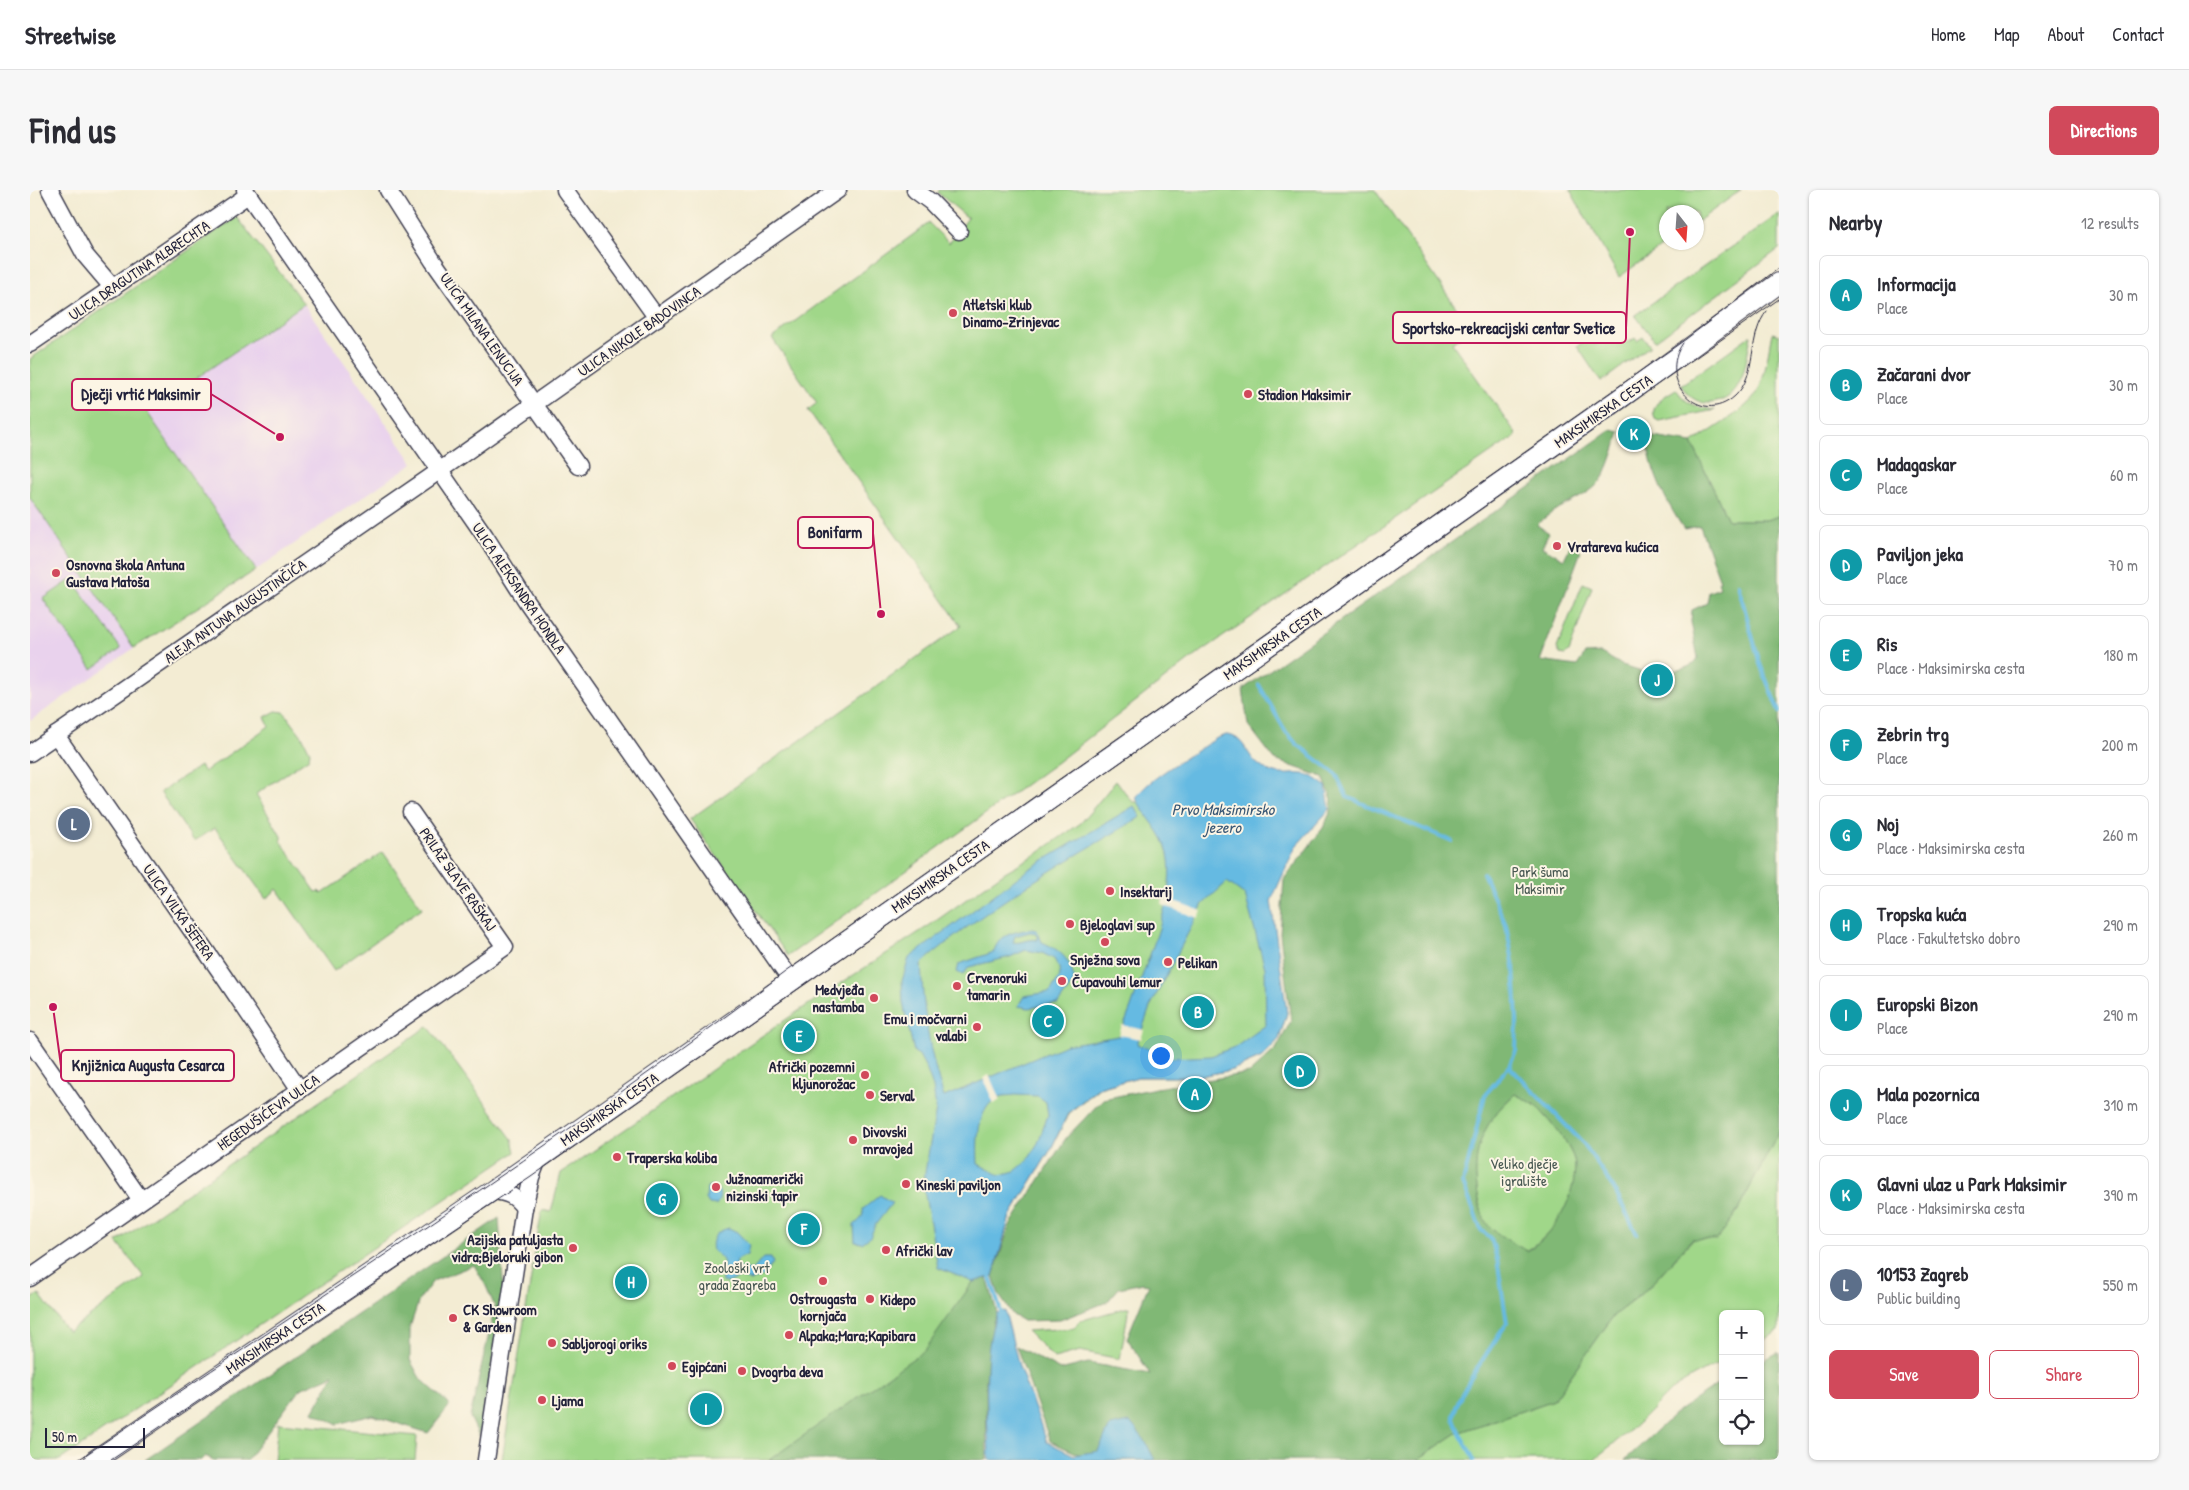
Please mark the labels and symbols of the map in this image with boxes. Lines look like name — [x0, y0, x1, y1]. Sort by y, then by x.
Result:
north arrow — [1659, 205, 1704, 250]
street label: ULICA DRAGUTINA ALBRECHTA — [64, 215, 214, 325]
street label: ULICA MILANA LENUCIJA — [435, 268, 529, 390]
street label: ULICA NIKOLE BADOVINCA — [573, 280, 705, 381]
place label: Atletski klub Dinamo-Zrinjevac — [963, 294, 1060, 332]
marker: Atletski klub Dinamo-Zrinjevac — [947, 307, 959, 319]
callout: Sportsko-rekreacijski centar Svetice — [1393, 312, 1626, 343]
text: Sportsko-rekreacijski centar Svetice — [1403, 317, 1616, 340]
street label: MAKSIMIRSKA CESTA — [1551, 371, 1655, 451]
callout: Dječji vrtić Maksimir — [72, 379, 211, 410]
text: Dječji vrtić Maksimir — [81, 383, 201, 405]
place label: Stadion Maksimir — [1258, 384, 1351, 405]
marker: Stadion Maksimir — [1242, 388, 1254, 400]
pin: K — [1618, 415, 1650, 453]
callout: Bonifarm — [798, 517, 873, 548]
street label: ULICA ALEKSANDRA HONDLA — [467, 518, 571, 658]
text: Bonifarm — [808, 521, 862, 543]
place label: Vratareva kućica — [1567, 536, 1658, 557]
marker: Vratareva kućica — [1551, 540, 1563, 552]
place label: Osnovna škola Antuna Gustava Matoša — [66, 554, 184, 592]
street label: ALEJA ANTUNA AUGUSTINČIĆA — [160, 554, 311, 668]
marker: Osnovna škola Antuna Gustava Matoša — [50, 567, 62, 579]
street label: MAKSIMIRSKA CESTA — [1219, 601, 1326, 685]
pin: J — [1641, 661, 1673, 699]
water label: Prvo Maksimirsko jezero — [1172, 798, 1276, 838]
pin: L — [58, 805, 90, 843]
street label: PRILAZ SLAVE RAŠKAJ — [415, 823, 502, 935]
street label: MAKSIMIRSKA CESTA — [887, 834, 994, 918]
street label: ULICA VILKA ŠEFERA — [138, 860, 220, 965]
park label: Park šuma Maksimir — [1512, 861, 1568, 899]
place label: Insektarij — [1120, 881, 1172, 902]
marker: Insektarij — [1104, 885, 1116, 897]
place label: Bjeloglavi sup — [1080, 914, 1155, 936]
marker: Bjeloglavi sup — [1064, 918, 1076, 930]
marker: Snježna sova — [1099, 936, 1111, 948]
place label: Snježna sova — [1070, 949, 1140, 970]
place label: Pelikan — [1178, 952, 1218, 973]
marker: Pelikan — [1162, 956, 1174, 968]
place label: Crvenoruki tamarin — [966, 967, 1027, 1005]
place label: Čupavouhi lemur — [1072, 971, 1162, 993]
marker: Čupavouhi lemur — [1056, 975, 1068, 987]
place label: Medvjeđa nastamba — [812, 979, 864, 1017]
marker: Crvenoruki tamarin — [951, 980, 963, 992]
marker: Medvjeđa nastamba — [868, 992, 880, 1004]
pin: B — [1182, 993, 1214, 1031]
pin: C — [1032, 1002, 1064, 1040]
place label: Emu i močvarni valabi — [884, 1008, 967, 1046]
pin: E — [783, 1017, 815, 1055]
marker: Emu i močvarni valabi — [971, 1021, 983, 1033]
your location — [1148, 1043, 1174, 1069]
callout: Knjižnica Augusta Cesarca — [61, 1050, 234, 1081]
pin: D — [1284, 1052, 1316, 1090]
text: Knjižnica Augusta Cesarca — [72, 1054, 225, 1077]
place label: Afrički pozemni kljunorožac — [769, 1056, 856, 1094]
street label: MAKSIMIRSKA CESTA — [556, 1067, 663, 1151]
street label: HEGEDUŠIĆEVA ULICA — [213, 1069, 324, 1155]
marker: Afrički pozemni kljunorožac — [859, 1069, 871, 1081]
pin: A — [1179, 1075, 1211, 1113]
place label: Serval — [880, 1085, 916, 1106]
marker: Serval — [864, 1089, 876, 1101]
place label: Divovski mravojed — [863, 1121, 912, 1159]
marker: Divovski mravojed — [847, 1134, 859, 1146]
place label: Traperska koliba — [626, 1147, 717, 1169]
marker: Traperska koliba — [611, 1151, 623, 1163]
park label: Veliko dječje igralište — [1490, 1153, 1558, 1191]
place label: Južnoamerički nizinski tapir — [726, 1168, 803, 1207]
place label: Kineski paviljon — [916, 1174, 1001, 1196]
marker: Kineski paviljon — [900, 1178, 912, 1190]
pin: G — [646, 1180, 678, 1218]
marker: Južnoamerički nizinski tapir — [710, 1181, 722, 1193]
pin: F — [788, 1210, 820, 1248]
place label: Azijska patuljasta vidra;Bjeloruki gibon — [451, 1229, 563, 1268]
place label: Afrički lav — [896, 1240, 954, 1261]
marker: Azijska patuljasta vidra;Bjeloruki gibon — [567, 1242, 579, 1254]
marker: Afrički lav — [880, 1244, 892, 1256]
park label: Zoološki vrt grada Zagreba — [698, 1257, 776, 1295]
pin: H — [615, 1263, 647, 1301]
marker: Ostrougasta kornjača — [817, 1275, 829, 1287]
place label: Ostrougasta kornjača — [790, 1288, 856, 1326]
place label: Kidepo — [880, 1289, 916, 1311]
marker: Kidepo — [864, 1293, 876, 1305]
street label: MAKSIMIRSKA CESTA — [221, 1297, 329, 1379]
place label: CK Showroom & Garden — [463, 1299, 537, 1337]
marker: CK Showroom & Garden — [447, 1312, 459, 1324]
place label: Alpaka;Mara;Kapibara — [799, 1325, 915, 1347]
marker: Alpaka;Mara;Kapibara — [783, 1329, 795, 1341]
place label: Sabljorogi oriks — [562, 1333, 647, 1355]
marker: Sabljorogi oriks — [546, 1337, 558, 1349]
place label: Egipćani — [682, 1356, 727, 1378]
marker: Egipćani — [666, 1360, 678, 1372]
place label: Dvogrba deva — [752, 1361, 823, 1383]
marker: Dvogrba deva — [736, 1365, 748, 1377]
place label: Ljama — [552, 1390, 583, 1411]
pin: I — [690, 1390, 722, 1428]
marker: Ljama — [536, 1394, 548, 1406]
scale bar — [45, 1425, 145, 1448]

